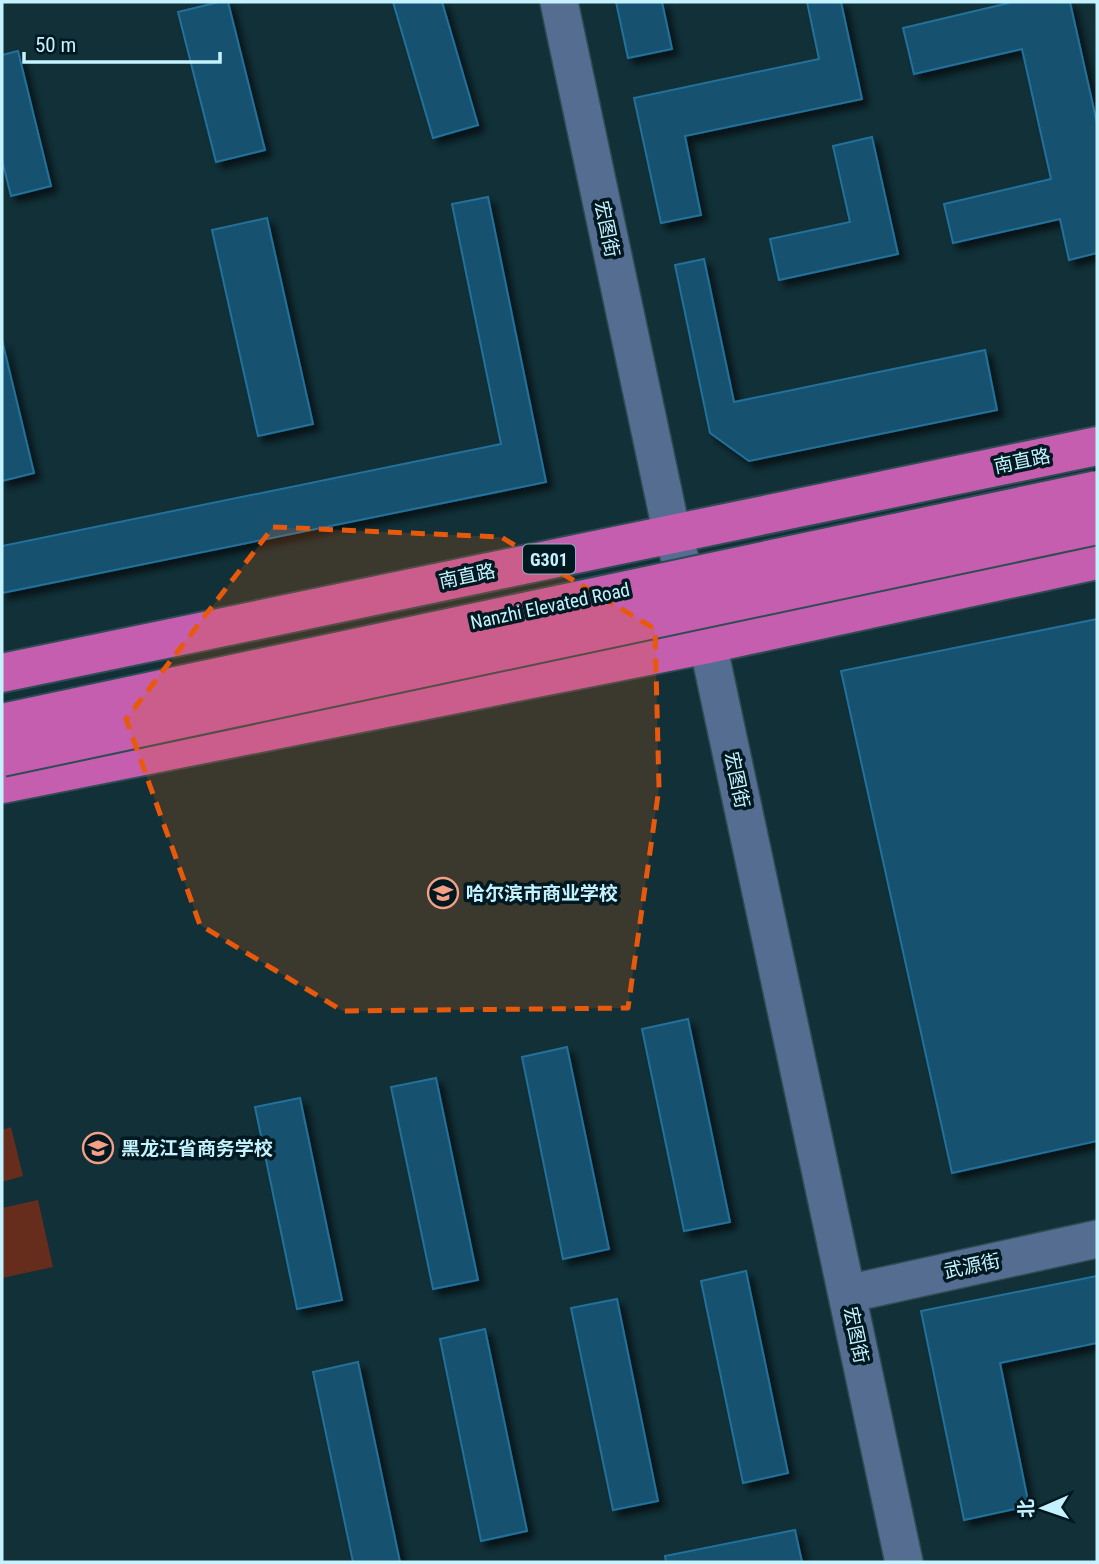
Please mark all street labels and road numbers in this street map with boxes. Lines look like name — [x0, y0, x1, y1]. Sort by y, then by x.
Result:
street label: 宏图街 — [590, 199, 624, 259]
street label: 南直路 — [992, 444, 1052, 478]
road number: G301 — [523, 544, 575, 574]
street label: 南直路 — [437, 559, 497, 593]
street label: Nanzhi Elevated Road — [468, 578, 632, 634]
street label: 宏图街 — [720, 750, 754, 810]
street label: 武源街 — [942, 1249, 1002, 1283]
street label: 宏图街 — [839, 1305, 873, 1365]

